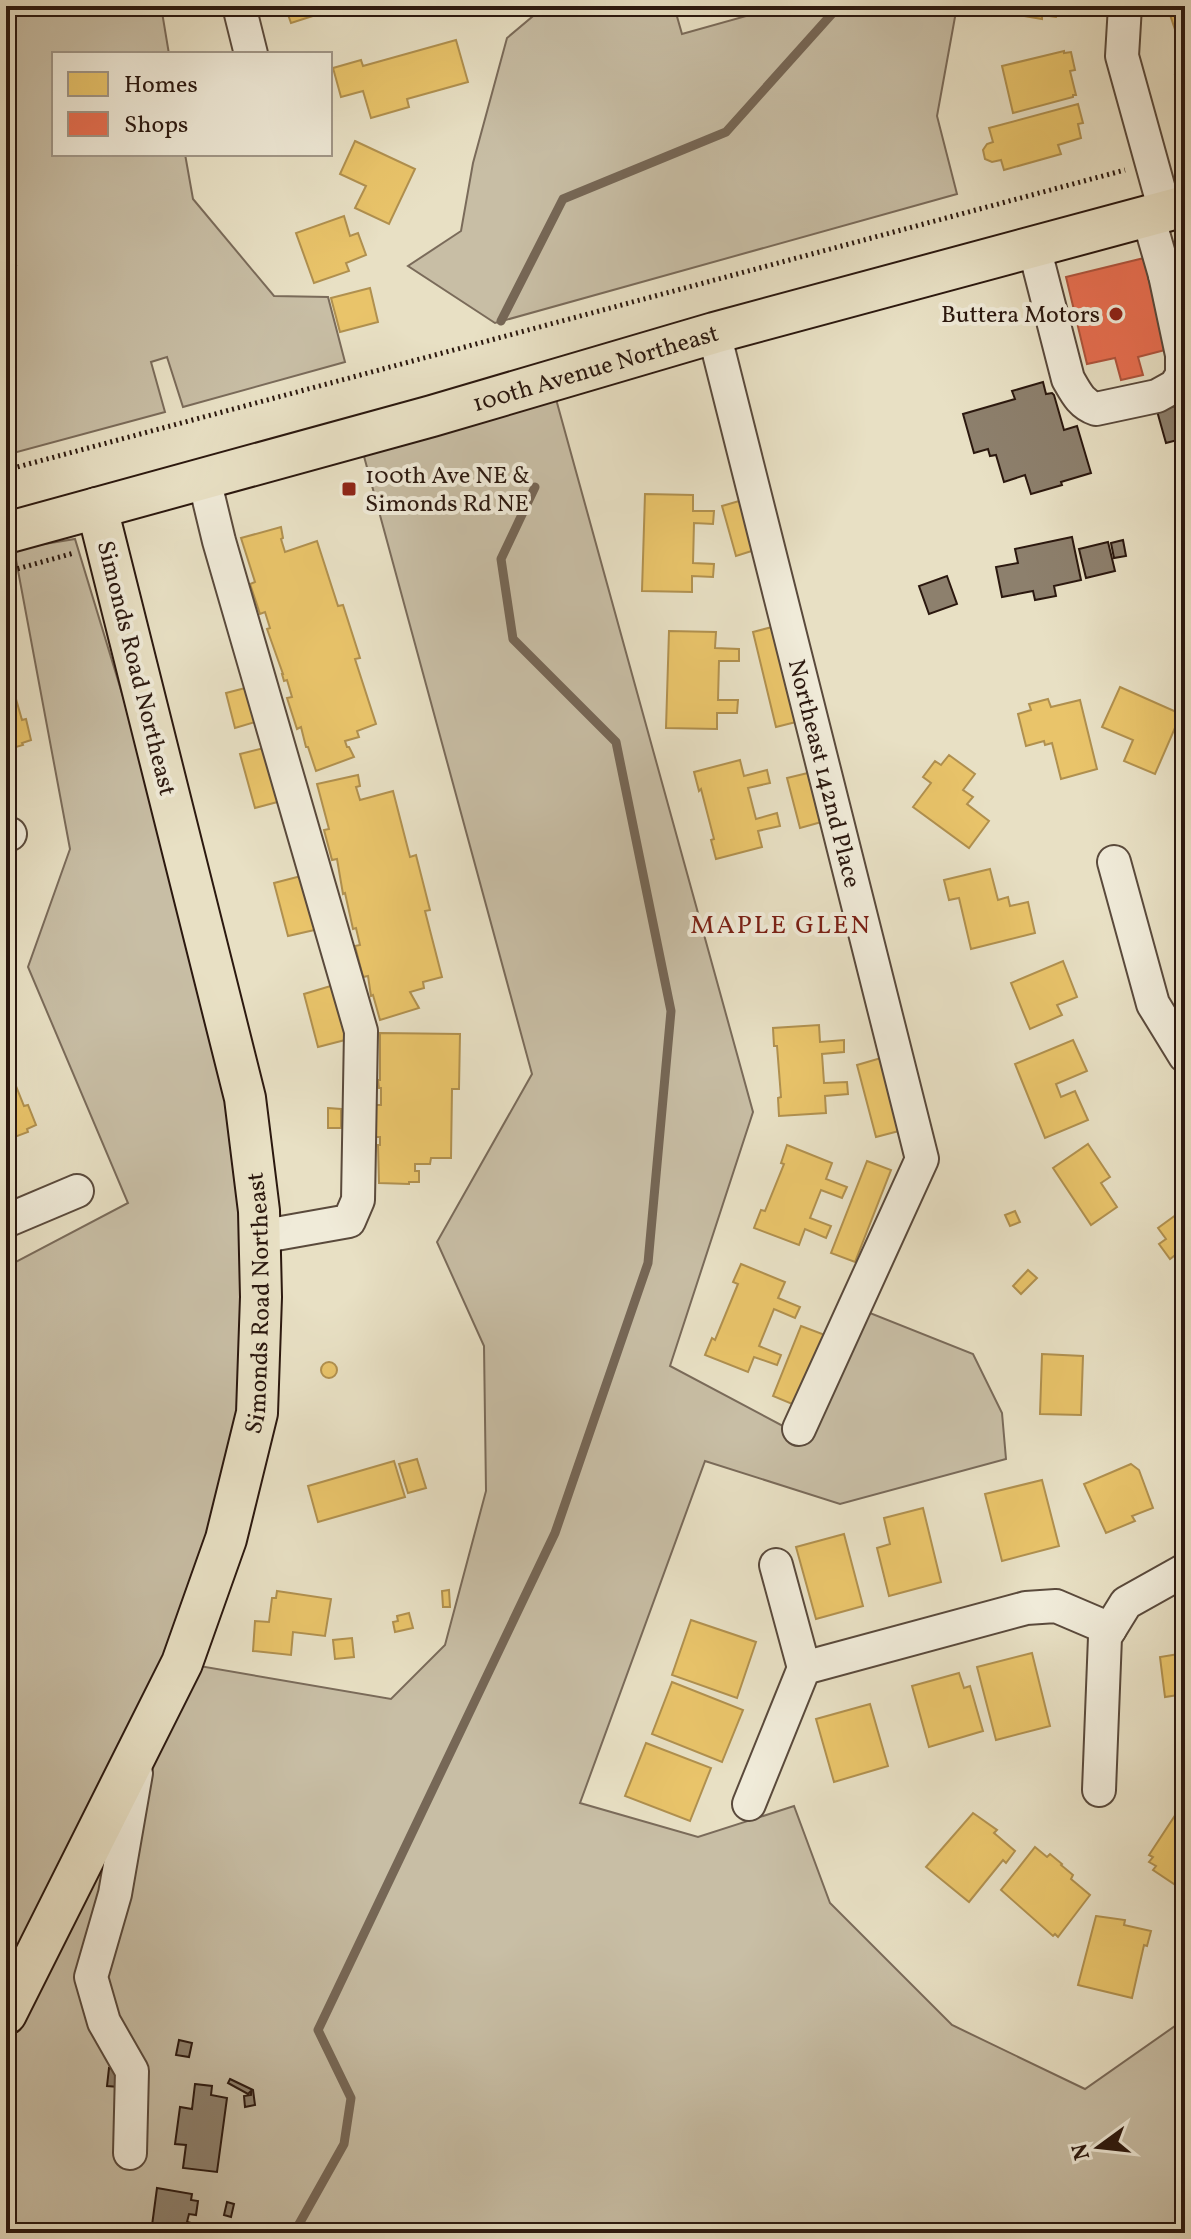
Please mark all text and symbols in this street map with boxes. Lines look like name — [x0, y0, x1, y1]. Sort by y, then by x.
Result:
legend — [52, 52, 332, 156]
text: Homes — [124, 69, 198, 103]
text: Shops — [124, 109, 188, 143]
place label: Buttera Motors — [941, 299, 1100, 333]
marker: Buttera Motors — [1107, 305, 1125, 323]
street label: 100th Avenue Northeast — [469, 318, 723, 422]
place label: 100th Ave NE & Simonds Rd NE — [365, 460, 530, 522]
marker: 100th Ave NE & Simonds Rd NE — [340, 480, 358, 498]
street label: Simonds Road Northeast — [87, 537, 183, 800]
street label: Northeast 142nd Place — [778, 656, 868, 892]
district label: MAPLE GLEN — [690, 908, 872, 944]
street label: Simonds Road Northeast — [237, 1170, 280, 1438]
north arrow — [1059, 2107, 1139, 2187]
text: N — [1065, 2140, 1099, 2163]

